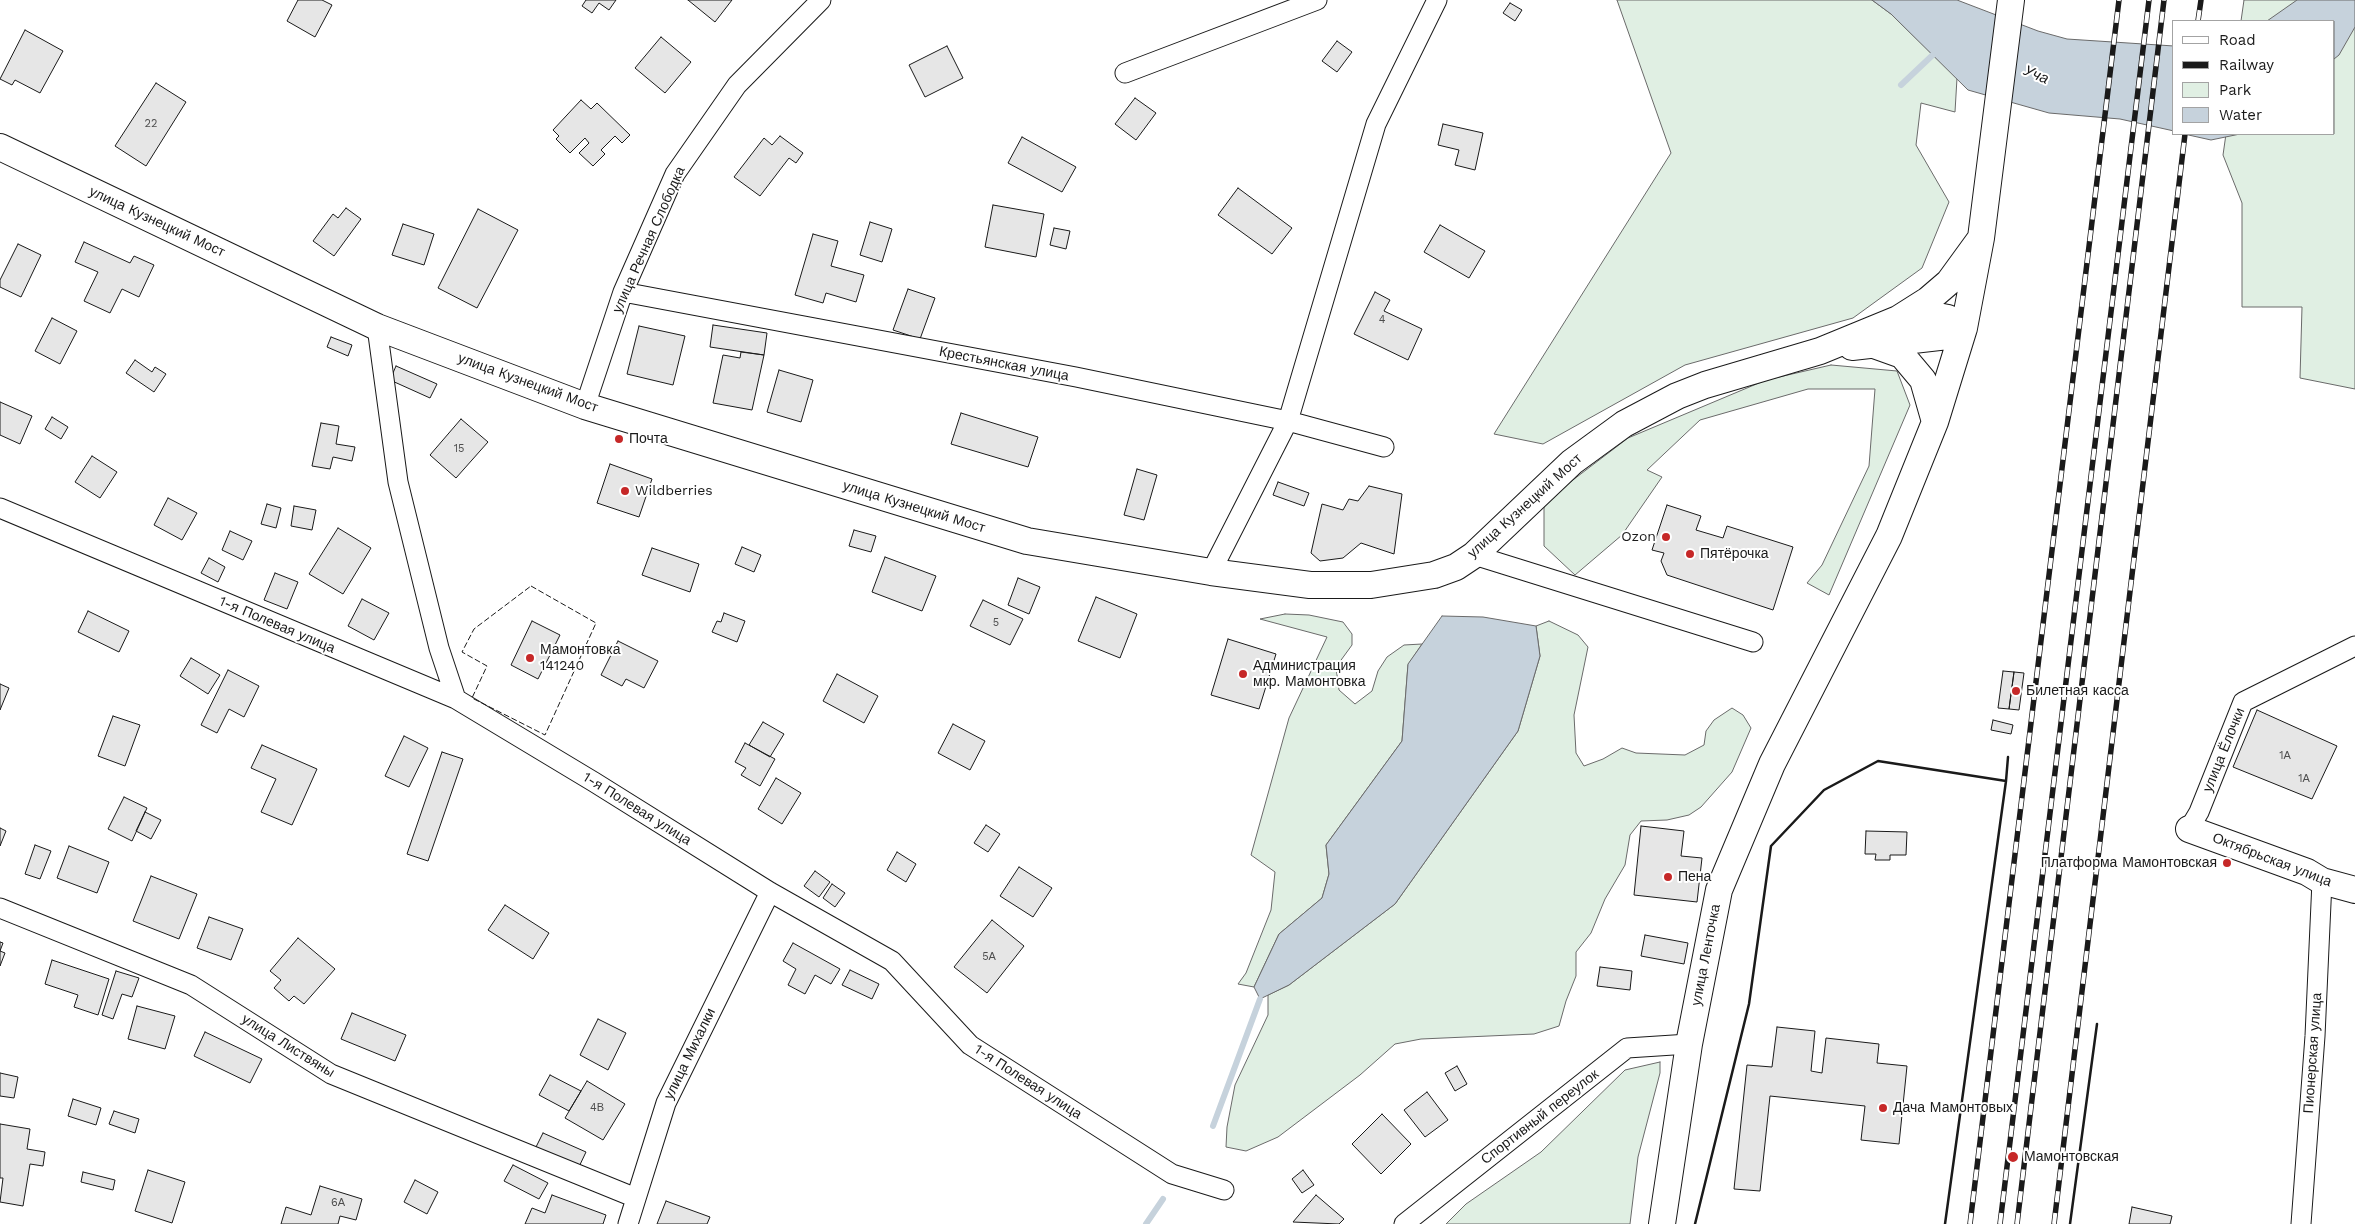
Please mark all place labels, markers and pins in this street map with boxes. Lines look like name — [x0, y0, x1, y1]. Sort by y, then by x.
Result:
place label: Почта — [629, 431, 668, 447]
marker: Почта — [613, 433, 625, 445]
place label: Wildberries — [635, 483, 713, 499]
marker: Wildberries — [619, 485, 631, 497]
place label: Ozon — [1621, 529, 1656, 545]
marker: Ozon — [1660, 531, 1672, 543]
place label: Пятёрочка — [1700, 546, 1769, 562]
marker: Пятёрочка — [1684, 548, 1696, 560]
place label: Мамонтовка 141240 — [540, 642, 620, 674]
marker: Мамонтовка 141240 — [524, 652, 536, 664]
place label: Администрация мкр. Мамонтовка — [1253, 658, 1365, 690]
marker: Администрация мкр. Мамонтовка — [1237, 668, 1249, 680]
place label: Билетная касса — [2026, 683, 2129, 699]
marker: Билетная касса — [2010, 685, 2022, 697]
place label: Платформа Мамонтовская — [2041, 855, 2217, 871]
marker: Платформа Мамонтовская — [2221, 857, 2233, 869]
place label: Пена — [1678, 869, 1711, 885]
marker: Пена — [1662, 871, 1674, 883]
place label: Дача Мамонтовых — [1893, 1100, 2013, 1116]
marker: Дача Мамонтовых — [1877, 1102, 1889, 1114]
place label: Мамонтовская — [2024, 1149, 2119, 1165]
marker: Мамонтовская — [2006, 1150, 2020, 1164]

